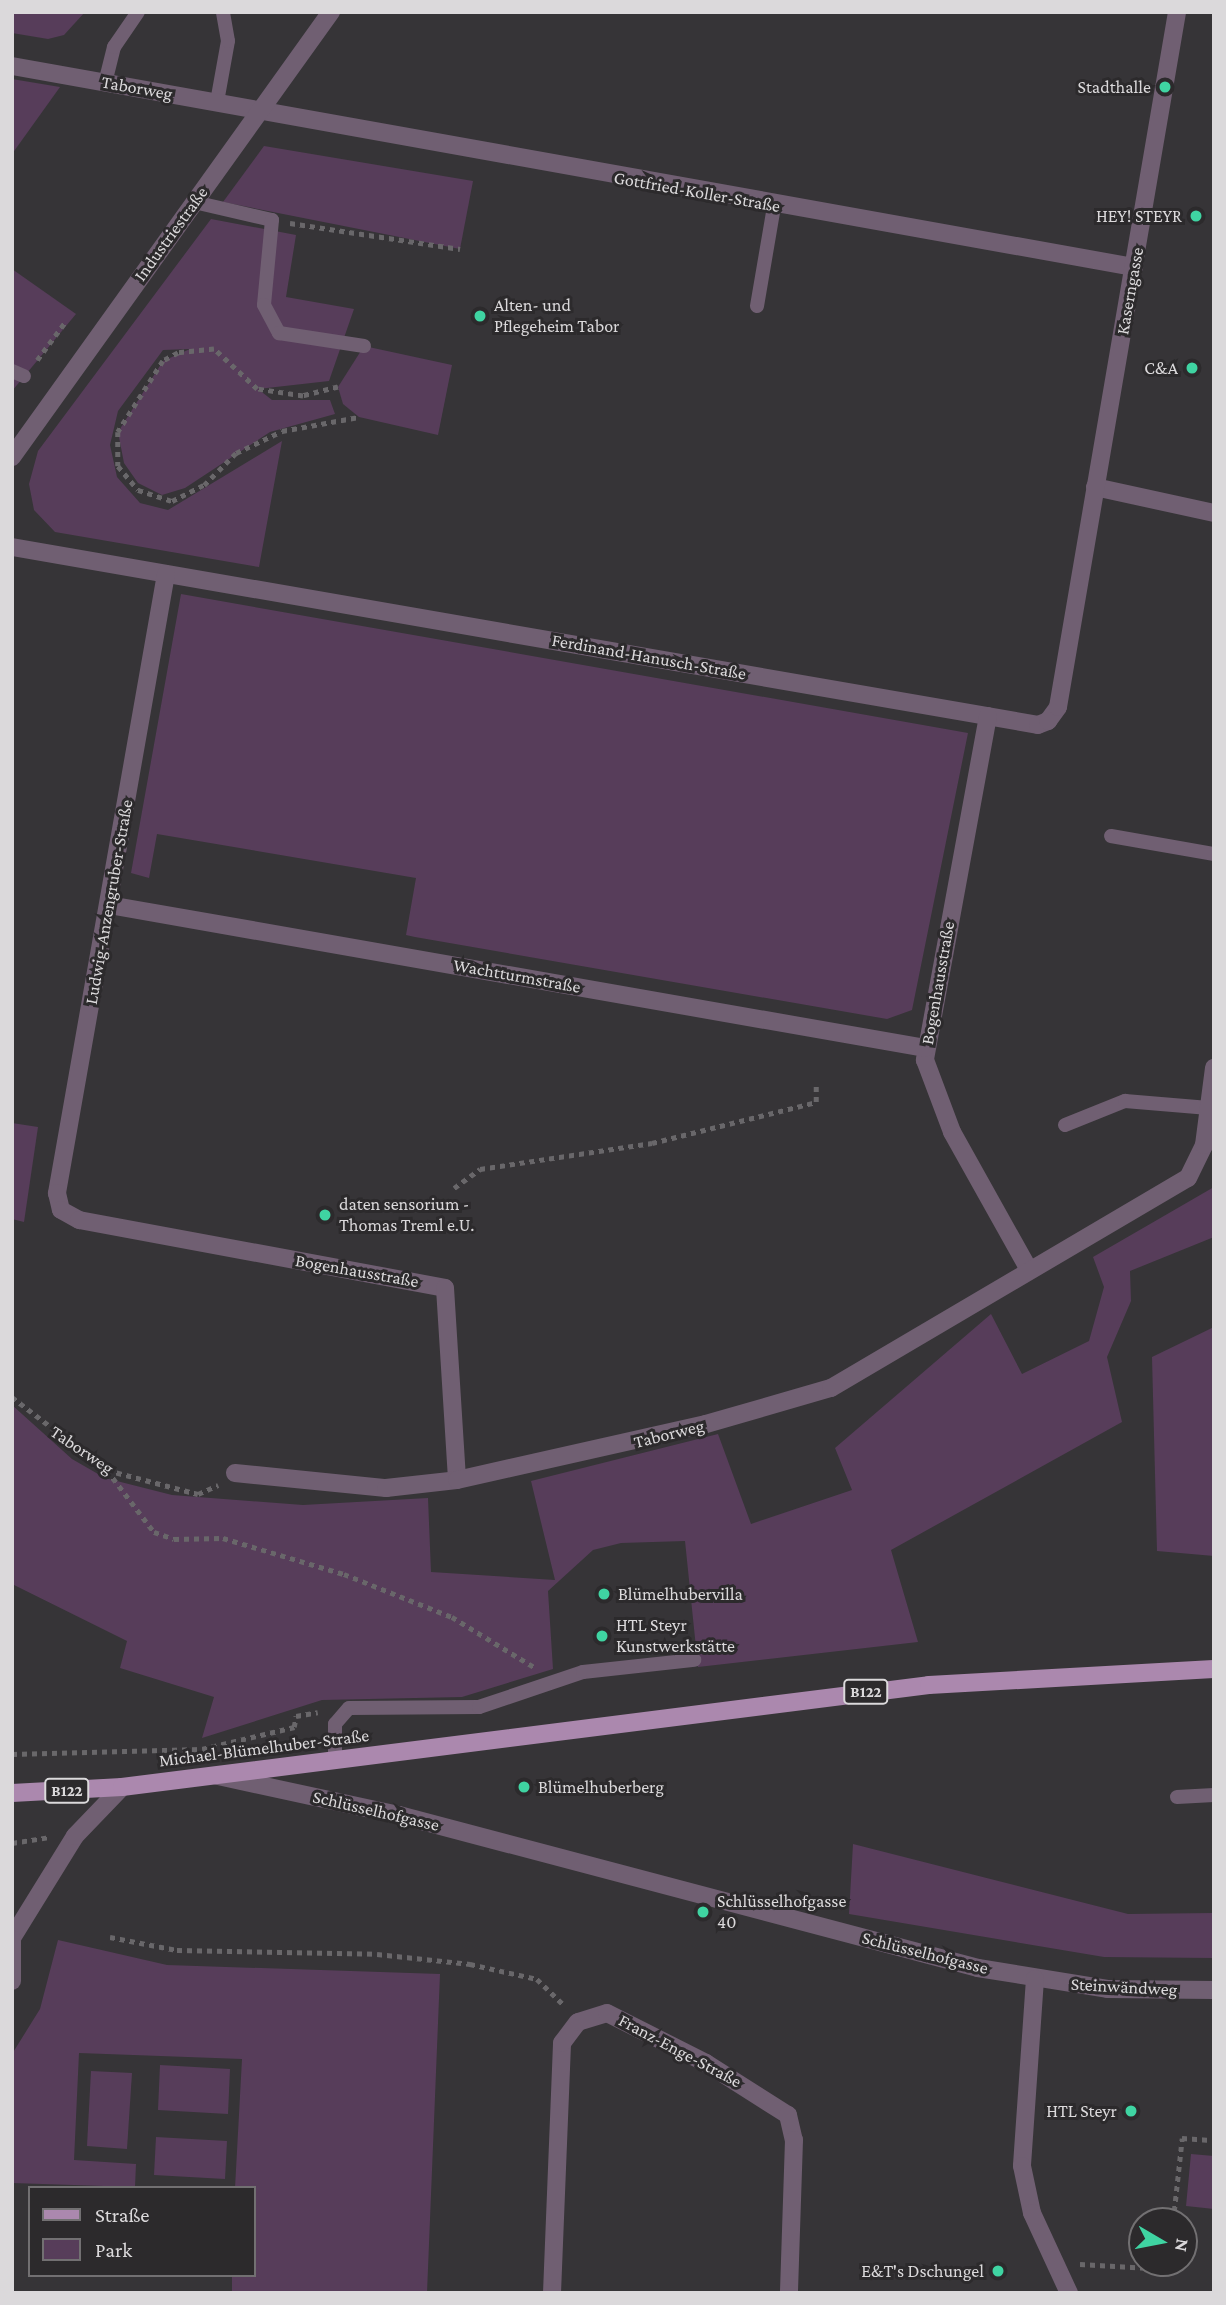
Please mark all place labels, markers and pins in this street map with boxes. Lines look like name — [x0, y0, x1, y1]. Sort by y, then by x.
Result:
place label: Stadthalle — [1078, 76, 1151, 98]
marker: Stadthalle — [1157, 79, 1173, 95]
place label: HEY! STEYR — [1096, 205, 1182, 227]
marker: HEY! STEYR — [1188, 208, 1204, 224]
place label: Alten- und Pflegeheim Tabor — [494, 295, 619, 338]
marker: Alten- und Pflegeheim Tabor — [472, 308, 488, 324]
place label: C&A — [1144, 357, 1178, 379]
marker: C&A — [1184, 360, 1200, 376]
place label: daten sensorium - Thomas Treml e.U. — [339, 1194, 474, 1236]
marker: daten sensorium - Thomas Treml e.U. — [317, 1207, 333, 1223]
place label: Blümelhubervilla — [618, 1583, 743, 1605]
marker: Blümelhubervilla — [596, 1586, 612, 1602]
place label: HTL Steyr Kunstwerkstätte — [616, 1615, 735, 1658]
marker: HTL Steyr Kunstwerkstätte — [594, 1628, 610, 1644]
place label: Blümelhuberberg — [538, 1776, 664, 1798]
marker: Blümelhuberberg — [516, 1779, 532, 1795]
place label: Schlüsselhofgasse 40 — [717, 1891, 846, 1934]
marker: Schlüsselhofgasse 40 — [695, 1904, 711, 1920]
place label: HTL Steyr — [1046, 2100, 1117, 2122]
marker: HTL Steyr — [1123, 2103, 1139, 2119]
place label: E&T's Dschungel — [861, 2260, 984, 2282]
marker: E&T's Dschungel — [990, 2263, 1006, 2279]

